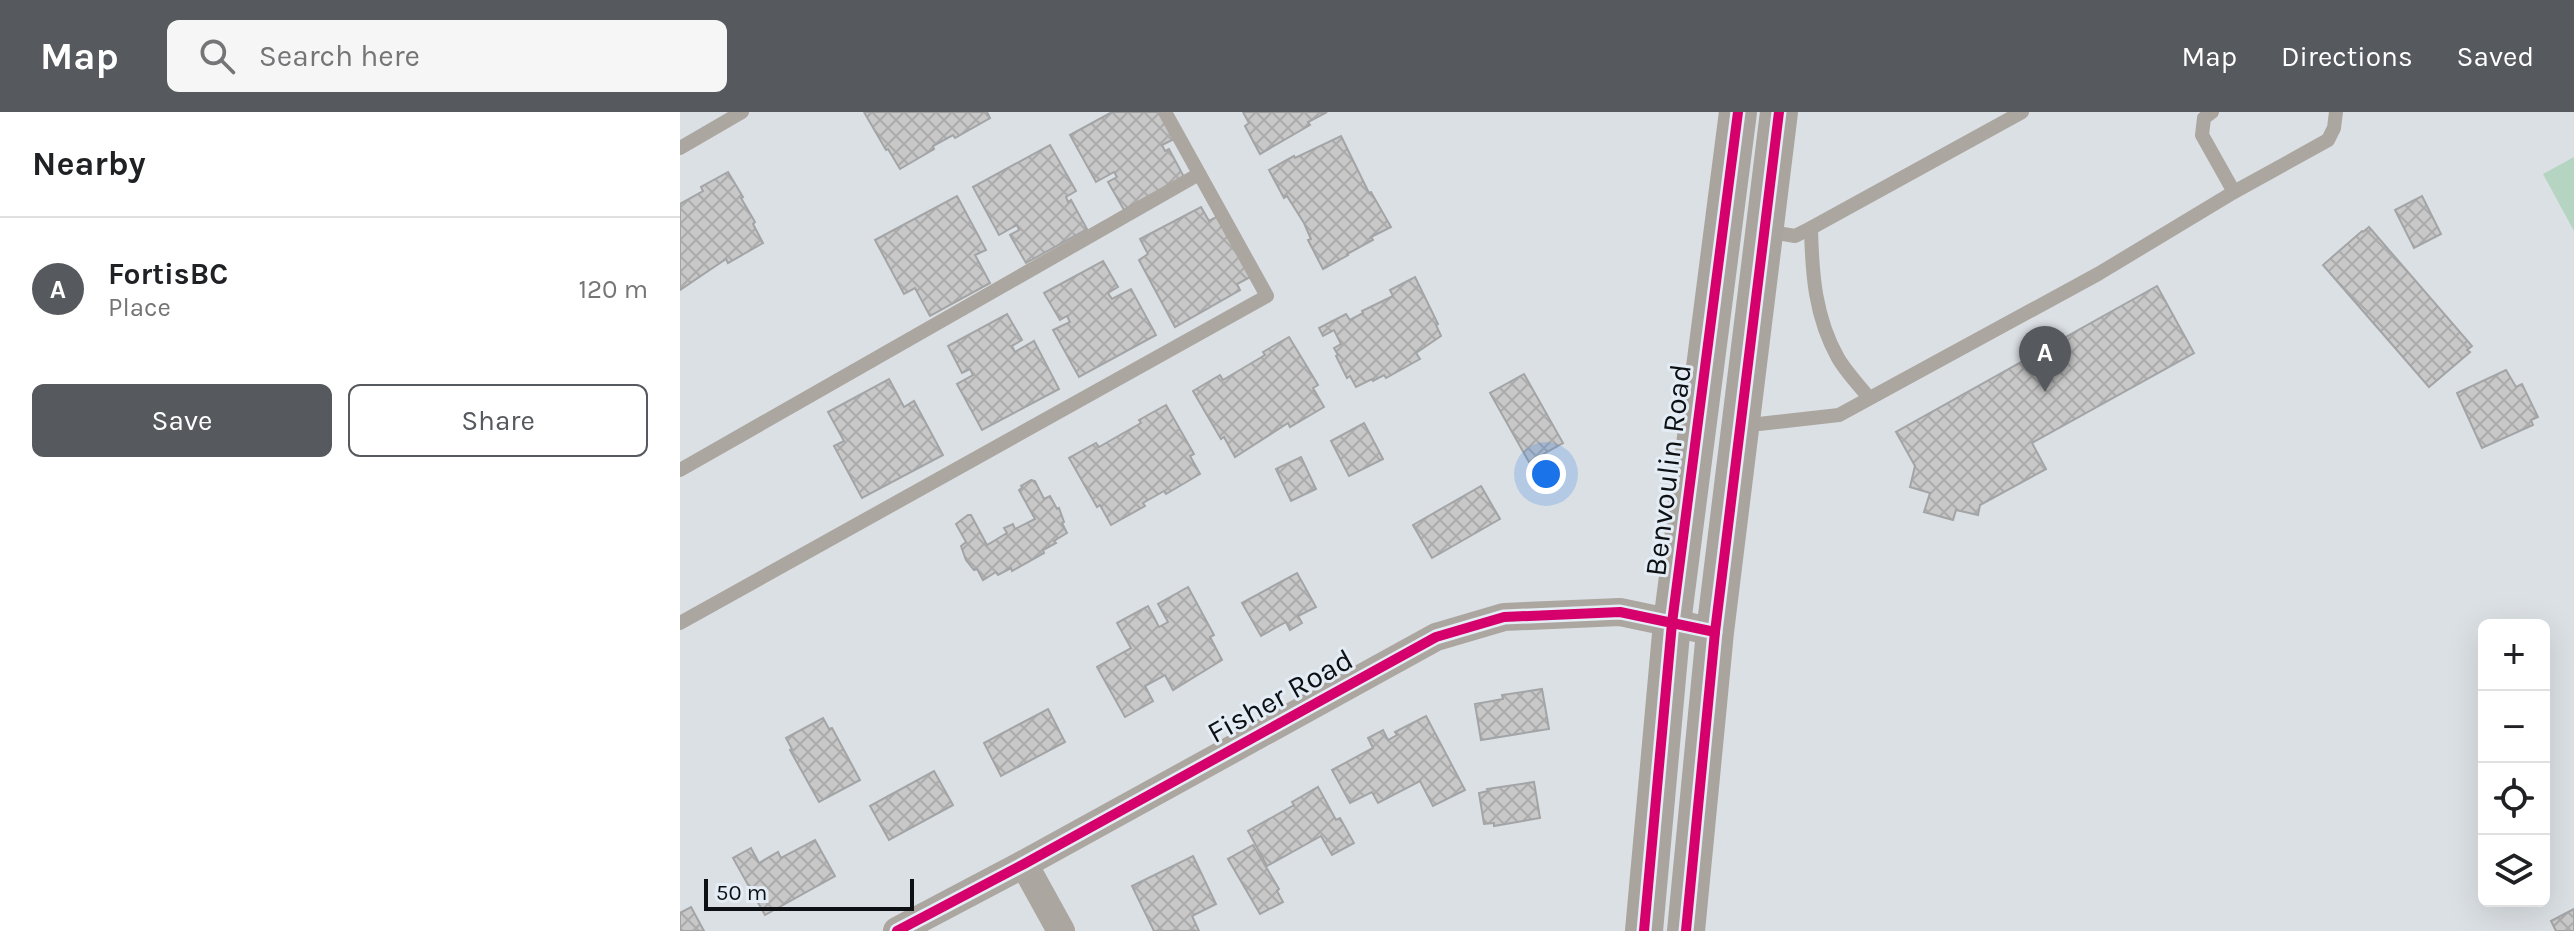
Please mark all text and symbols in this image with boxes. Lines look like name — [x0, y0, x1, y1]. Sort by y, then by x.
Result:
search box — [167, 20, 727, 92]
text: Map — [40, 34, 119, 79]
icon: search — [195, 34, 239, 78]
text: Search here — [259, 38, 420, 74]
text: Map — [2182, 40, 2237, 73]
text: Directions — [2281, 40, 2413, 73]
text: Saved — [2457, 40, 2534, 73]
text: Nearby — [32, 144, 146, 184]
text: FortisBC — [108, 256, 228, 292]
text: A — [50, 274, 66, 305]
text: 120 m — [578, 274, 648, 305]
text: Place — [108, 292, 171, 323]
pin: A — [2019, 326, 2071, 392]
street label: Benvoulin Road — [1637, 362, 1699, 578]
button: Save — [32, 384, 332, 457]
button: Share — [348, 384, 648, 457]
your location — [1526, 454, 1566, 494]
map controls — [2478, 619, 2550, 907]
button: + — [2478, 619, 2550, 691]
street label: Fisher Road — [1201, 641, 1359, 751]
button: − — [2478, 691, 2550, 763]
button: locate — [2478, 763, 2550, 835]
button: layers — [2478, 835, 2550, 907]
scale bar — [704, 875, 914, 911]
text: 50 m — [716, 880, 767, 906]

